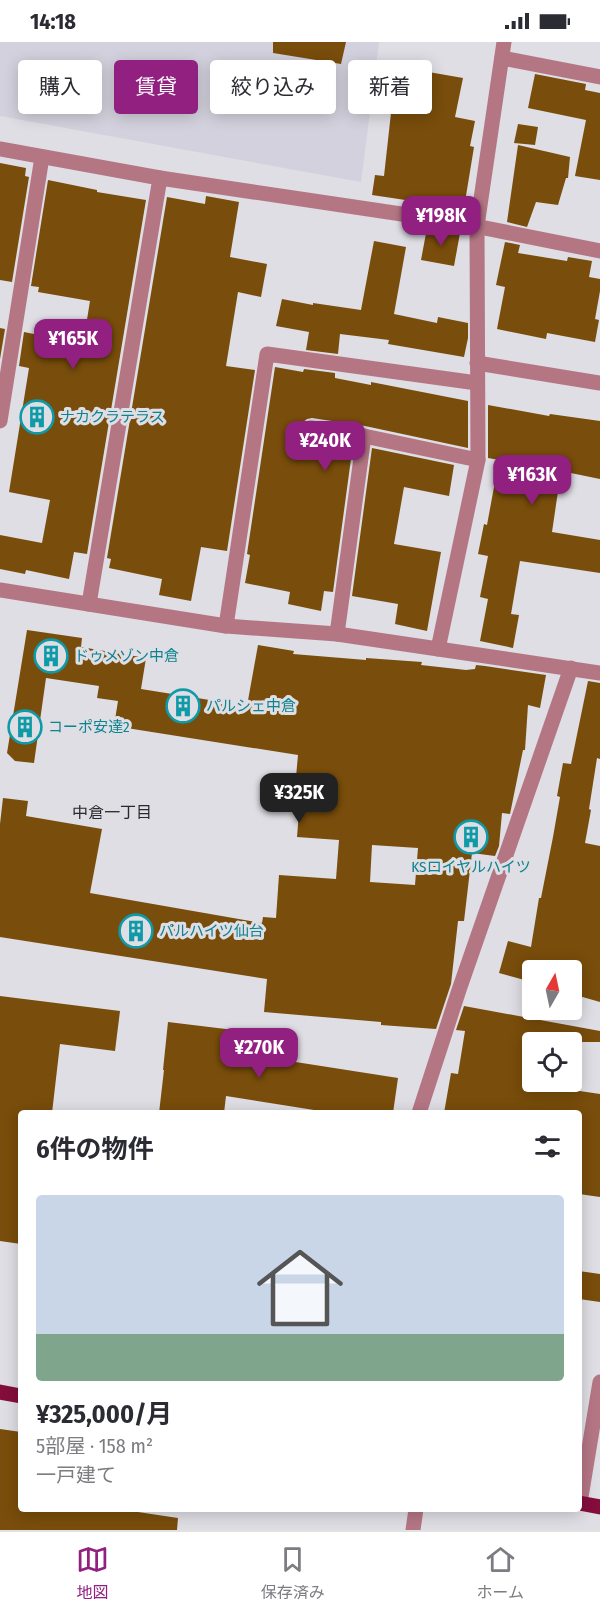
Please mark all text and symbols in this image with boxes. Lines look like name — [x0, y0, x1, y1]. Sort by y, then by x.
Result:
text: 14:18 — [30, 8, 76, 35]
chip: 購入 — [18, 60, 102, 114]
chip: 賃貸 — [114, 60, 198, 114]
chip: 絞り込み — [210, 60, 336, 114]
chip: 新着 — [348, 60, 432, 114]
pin: ¥198K — [399, 196, 483, 247]
text: ¥198K — [416, 203, 466, 227]
pin: ¥165K — [31, 319, 115, 370]
text: ¥165K — [48, 326, 98, 350]
building icon: ナカクラテラス — [19, 399, 55, 435]
place label: ナカクラテラス — [60, 408, 165, 426]
pin: ¥240K — [283, 421, 367, 472]
text: ¥240K — [299, 428, 351, 452]
pin: ¥163K — [490, 455, 574, 506]
text: ¥163K — [507, 462, 557, 486]
building icon: ドゥメゾン中倉 — [33, 638, 69, 674]
place label: ドゥメゾン中倉 — [74, 647, 179, 665]
building icon: パルシェ中倉 — [165, 688, 201, 724]
place label: パルシェ中倉 — [206, 697, 296, 715]
building icon: コーポ安達2 — [7, 709, 43, 745]
place label: コーポ安達2 — [48, 718, 130, 736]
pin: ¥325K — [257, 773, 341, 824]
text: ¥325K — [274, 780, 324, 804]
district label: 中倉一丁目 — [72, 803, 152, 822]
building icon: KSロイヤルハイツ — [453, 819, 489, 855]
place label: KSロイヤルハイツ — [411, 858, 531, 876]
building icon: パルハイツ仙台 — [118, 913, 154, 949]
place label: パルハイツ仙台 — [159, 922, 264, 940]
north arrow — [522, 960, 582, 1020]
map controls — [522, 960, 582, 1092]
pin: ¥270K — [217, 1028, 301, 1079]
button: locate — [522, 1032, 582, 1092]
text: ¥270K — [234, 1035, 284, 1059]
icon: filters — [531, 1130, 564, 1163]
text: 6件の物件 — [36, 1134, 154, 1165]
icon: home — [246, 1234, 354, 1342]
text: ¥325,000/月 — [36, 1399, 172, 1430]
text: 5部屋 · 158 m² — [36, 1434, 153, 1458]
text: 一戸建て — [36, 1463, 116, 1487]
tab: 地図 — [76, 1543, 109, 1603]
tab: 保存済み — [261, 1543, 325, 1603]
tab: ホーム — [477, 1543, 524, 1603]

